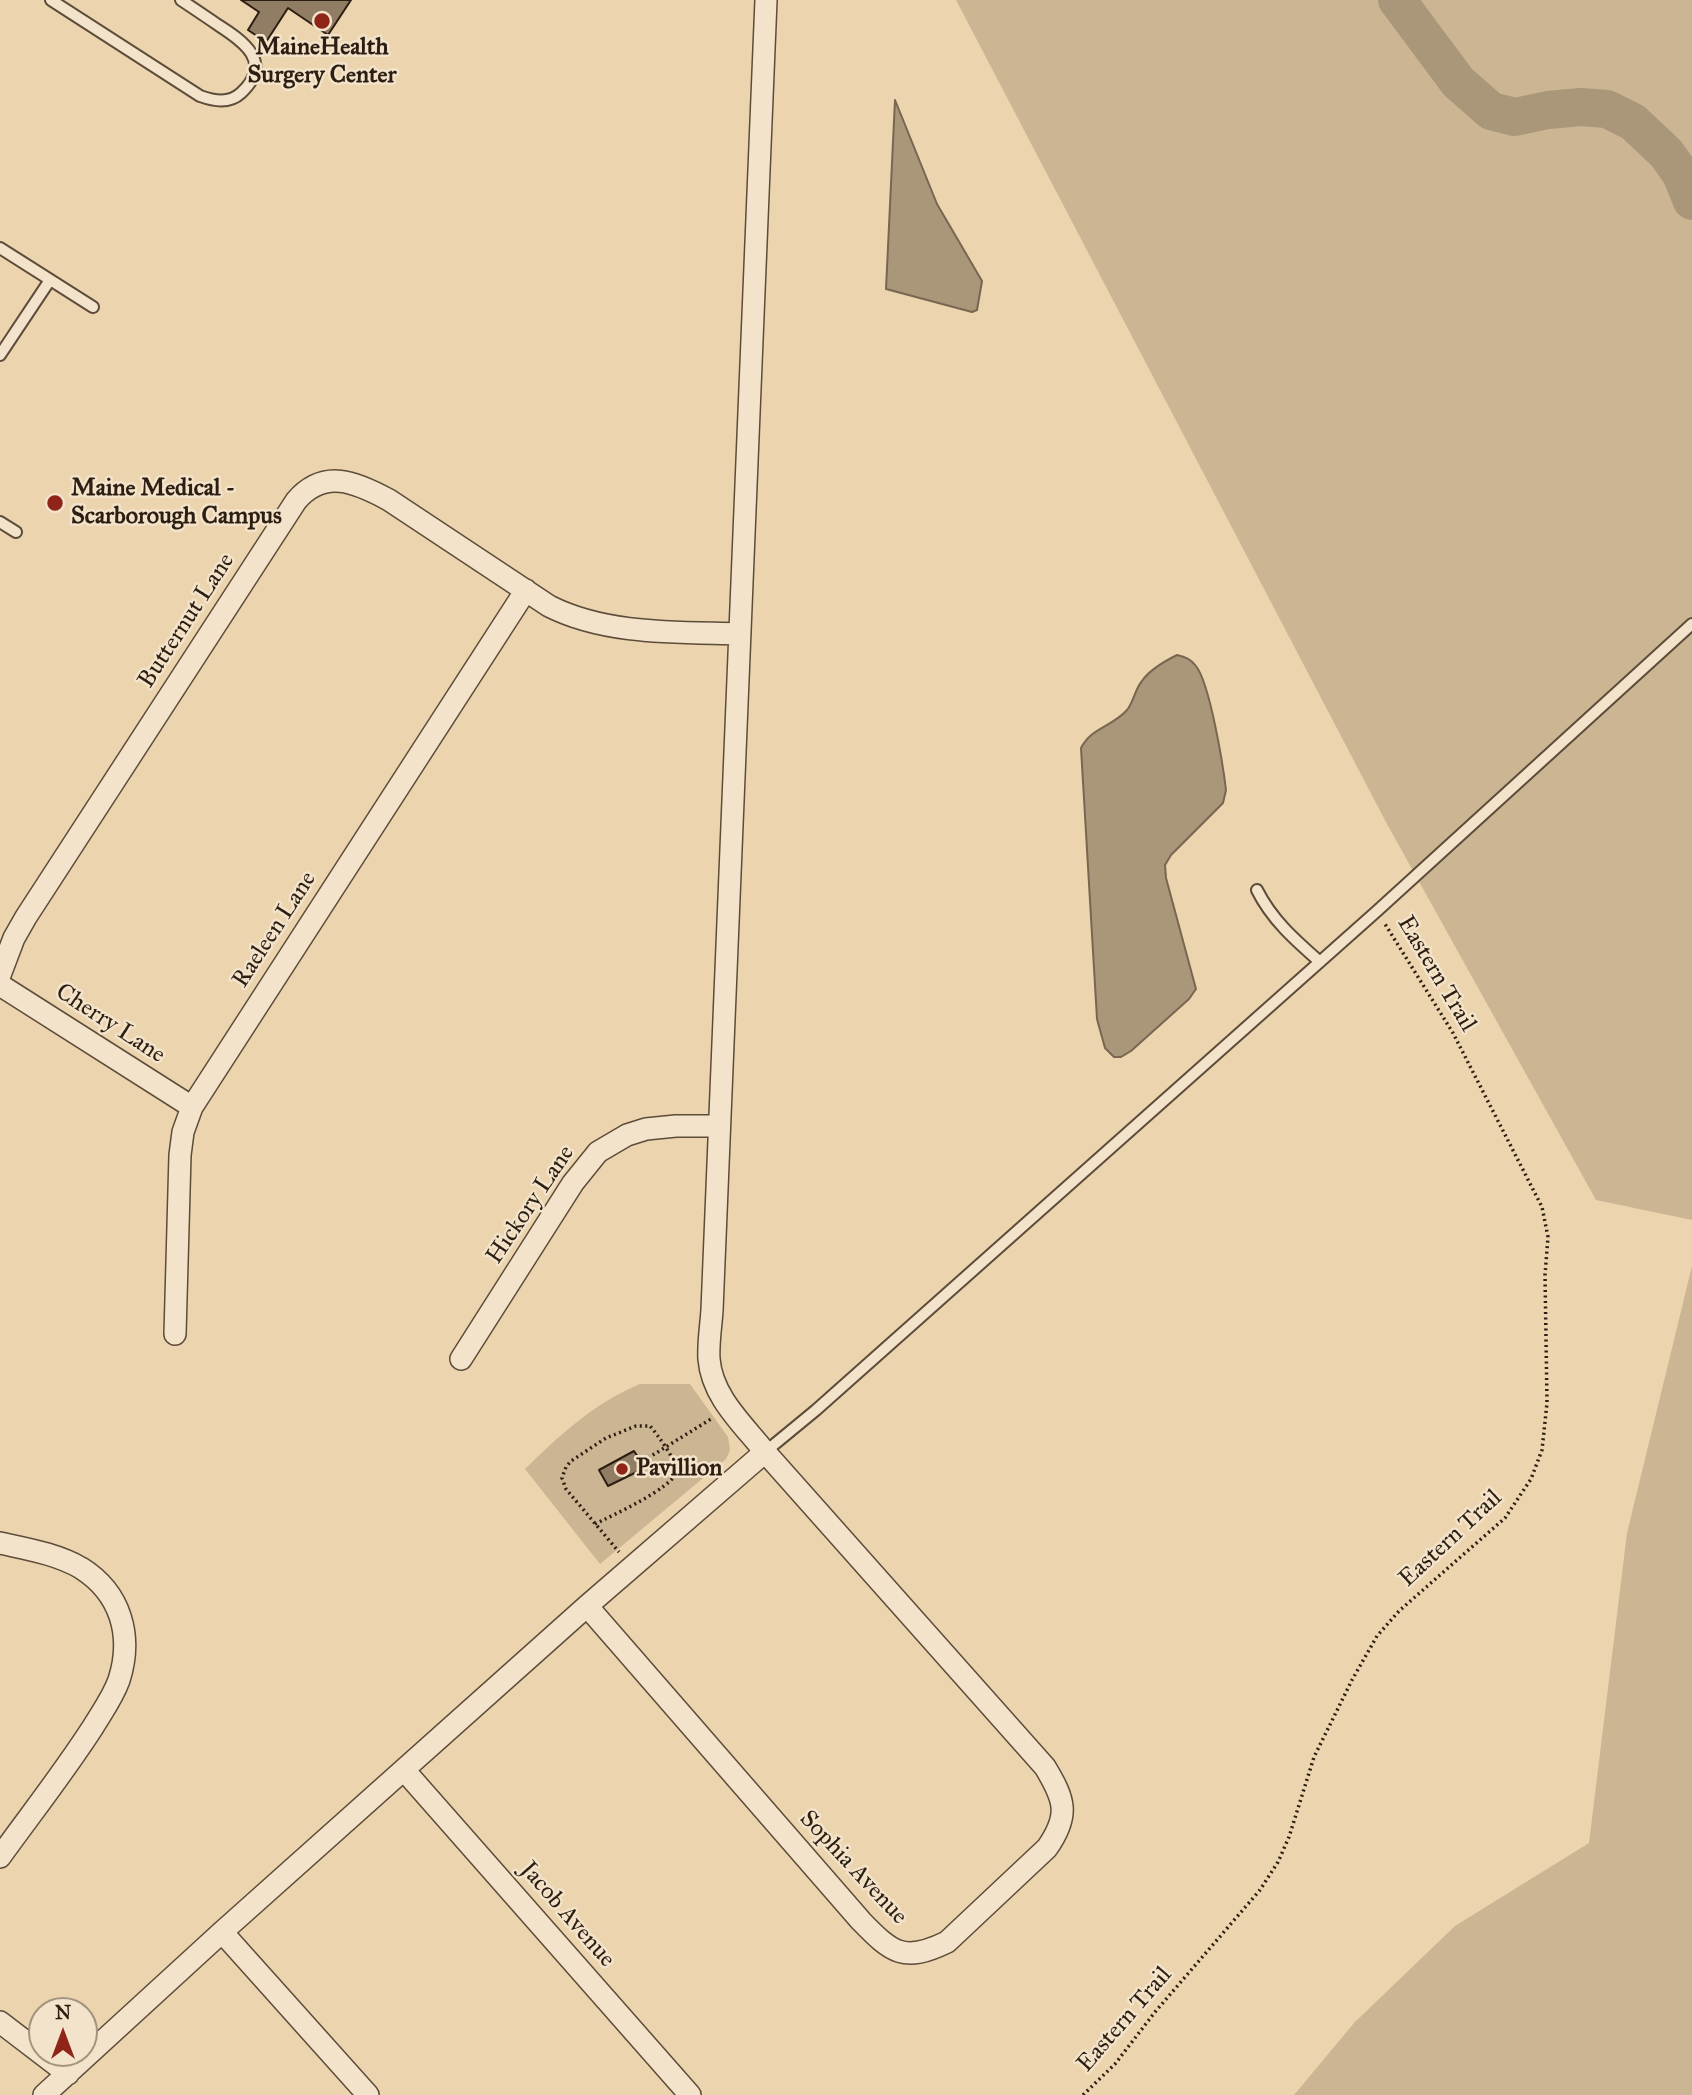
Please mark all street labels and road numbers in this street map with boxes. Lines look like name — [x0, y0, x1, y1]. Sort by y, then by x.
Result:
street label: Butternut Lane — [133, 548, 241, 694]
street label: Raeleen Lane — [227, 867, 323, 993]
street label: Eastern Trail — [1390, 911, 1482, 1037]
street label: Cherry Lane — [50, 978, 170, 1070]
street label: Hickory Lane — [481, 1140, 581, 1270]
street label: Eastern Trail — [1394, 1484, 1508, 1594]
street label: Sophia Avenue — [793, 1805, 913, 1931]
street label: Jacob Avenue — [513, 1856, 621, 1974]
street label: Eastern Trail — [1072, 1962, 1178, 2078]

